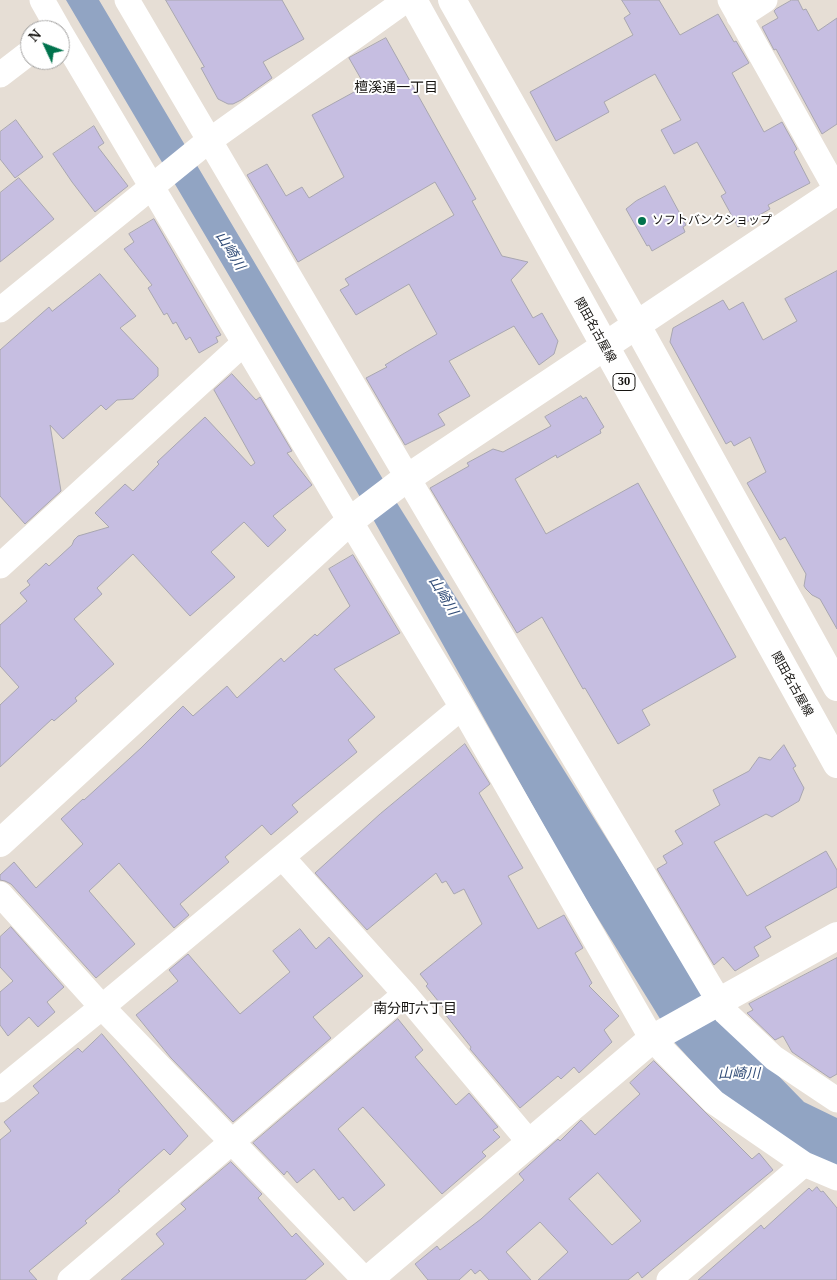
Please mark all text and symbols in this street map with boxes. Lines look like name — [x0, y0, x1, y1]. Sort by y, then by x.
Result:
north arrow — [20, 20, 70, 70]
text: N — [24, 25, 45, 46]
district label: 檀溪通一丁目 — [354, 80, 438, 96]
place label: ソフトバンクショップ — [652, 214, 772, 228]
marker: ソフトバンクショップ — [636, 215, 648, 227]
water label: 山崎川 — [212, 229, 248, 273]
street label: 関田名古屋線 — [571, 295, 619, 365]
road number: 30 — [613, 374, 635, 391]
water label: 山崎川 — [425, 574, 461, 618]
street label: 関田名古屋線 — [768, 649, 816, 719]
district label: 南分町六丁目 — [373, 1001, 457, 1017]
water label: 山崎川 — [718, 1066, 760, 1082]

